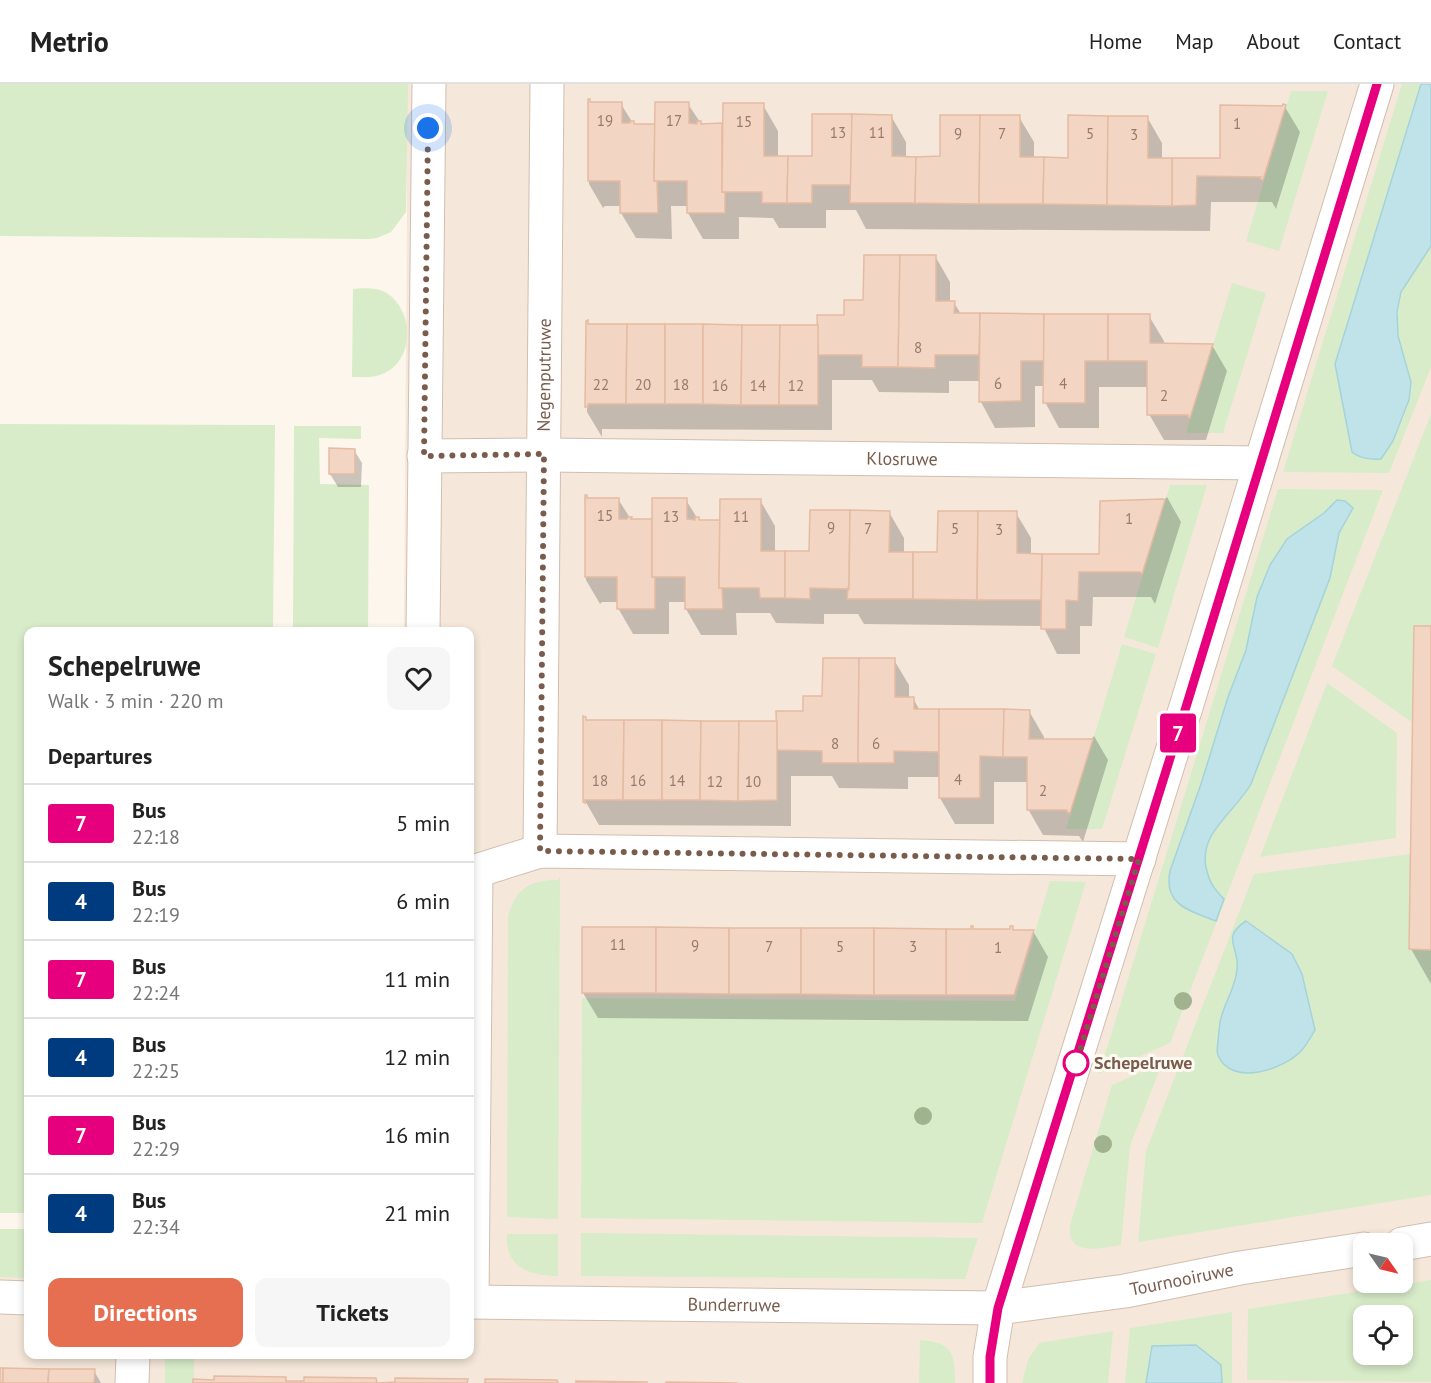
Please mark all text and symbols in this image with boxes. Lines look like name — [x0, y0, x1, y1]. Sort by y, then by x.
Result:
text: Metrio — [30, 23, 109, 60]
text: Home — [1089, 28, 1142, 55]
text: Map — [1175, 28, 1214, 55]
text: About — [1247, 28, 1300, 55]
text: Contact — [1333, 28, 1401, 55]
house number: 19 — [597, 111, 613, 130]
house number: 17 — [666, 111, 682, 130]
house number: 15 — [736, 112, 752, 131]
your location — [413, 113, 443, 143]
house number: 1 — [1233, 114, 1241, 133]
house number: 13 — [830, 123, 846, 142]
house number: 11 — [869, 123, 885, 142]
house number: 9 — [954, 124, 962, 143]
house number: 7 — [998, 124, 1006, 143]
house number: 5 — [1086, 124, 1094, 143]
house number: 3 — [1130, 125, 1138, 144]
street label: Negenputruwe — [532, 318, 556, 432]
house number: 8 — [914, 338, 922, 357]
house number: 6 — [994, 374, 1002, 393]
house number: 4 — [1059, 374, 1067, 393]
house number: 22 — [593, 375, 609, 394]
house number: 20 — [635, 375, 651, 394]
house number: 18 — [673, 375, 689, 394]
house number: 16 — [712, 376, 728, 395]
house number: 14 — [750, 376, 766, 395]
house number: 12 — [788, 376, 804, 395]
house number: 2 — [1160, 386, 1168, 405]
street label: Klosruwe — [866, 447, 938, 470]
house number: 15 — [597, 506, 613, 525]
house number: 13 — [663, 507, 679, 526]
house number: 11 — [733, 507, 749, 526]
house number: 1 — [1125, 509, 1133, 528]
house number: 9 — [827, 518, 835, 537]
house number: 7 — [864, 519, 872, 538]
house number: 5 — [951, 519, 959, 538]
house number: 3 — [995, 520, 1003, 539]
text: Schepelruwe — [48, 647, 201, 684]
button: heart — [387, 647, 450, 710]
text: Walk · 3 min · 220 m — [48, 688, 224, 714]
line badge: 7 — [1158, 714, 1198, 752]
text: 7 — [1172, 720, 1184, 747]
house number: 8 — [831, 734, 839, 753]
house number: 6 — [872, 734, 880, 753]
text: Departures — [48, 742, 152, 770]
house number: 4 — [954, 770, 962, 789]
house number: 18 — [592, 771, 608, 790]
house number: 16 — [630, 771, 646, 790]
house number: 14 — [669, 771, 685, 790]
house number: 12 — [707, 772, 723, 791]
house number: 10 — [745, 772, 761, 791]
house number: 2 — [1039, 781, 1047, 800]
text: Bus — [132, 796, 166, 824]
text: 5 min — [396, 809, 450, 837]
text: 7 — [75, 810, 87, 837]
text: 22:18 — [132, 824, 180, 850]
text: Bus — [132, 874, 166, 902]
text: 6 min — [396, 887, 450, 915]
text: 4 — [75, 888, 87, 915]
text: 22:19 — [132, 902, 180, 928]
house number: 11 — [610, 935, 626, 954]
house number: 9 — [691, 936, 699, 955]
house number: 7 — [765, 937, 773, 956]
house number: 5 — [836, 937, 844, 956]
house number: 3 — [909, 937, 917, 956]
house number: 1 — [994, 938, 1002, 957]
text: Bus — [132, 952, 166, 980]
text: 11 min — [384, 965, 450, 993]
text: 7 — [75, 966, 87, 993]
text: 22:24 — [132, 980, 180, 1006]
text: Bus — [132, 1030, 166, 1058]
text: 12 min — [384, 1043, 450, 1071]
text: 4 — [75, 1044, 87, 1071]
marker: Schepelruwe — [1063, 1050, 1089, 1076]
place label: Schepelruwe — [1094, 1051, 1192, 1074]
text: 22:25 — [132, 1058, 180, 1084]
text: Bus — [132, 1108, 166, 1136]
text: 16 min — [384, 1121, 450, 1149]
text: 7 — [75, 1122, 87, 1149]
text: 22:29 — [132, 1136, 180, 1162]
text: Bus — [132, 1186, 166, 1214]
text: 21 min — [384, 1199, 450, 1227]
text: 4 — [75, 1200, 87, 1227]
text: 22:34 — [132, 1214, 180, 1240]
north arrow — [1353, 1233, 1413, 1293]
map controls — [1353, 1233, 1413, 1365]
street label: Tournooiruwe — [1128, 1258, 1235, 1301]
button: Directions — [48, 1278, 243, 1347]
button: Tickets — [255, 1278, 450, 1347]
street label: Bunderruwe — [687, 1292, 781, 1317]
button: locate — [1353, 1305, 1413, 1365]

